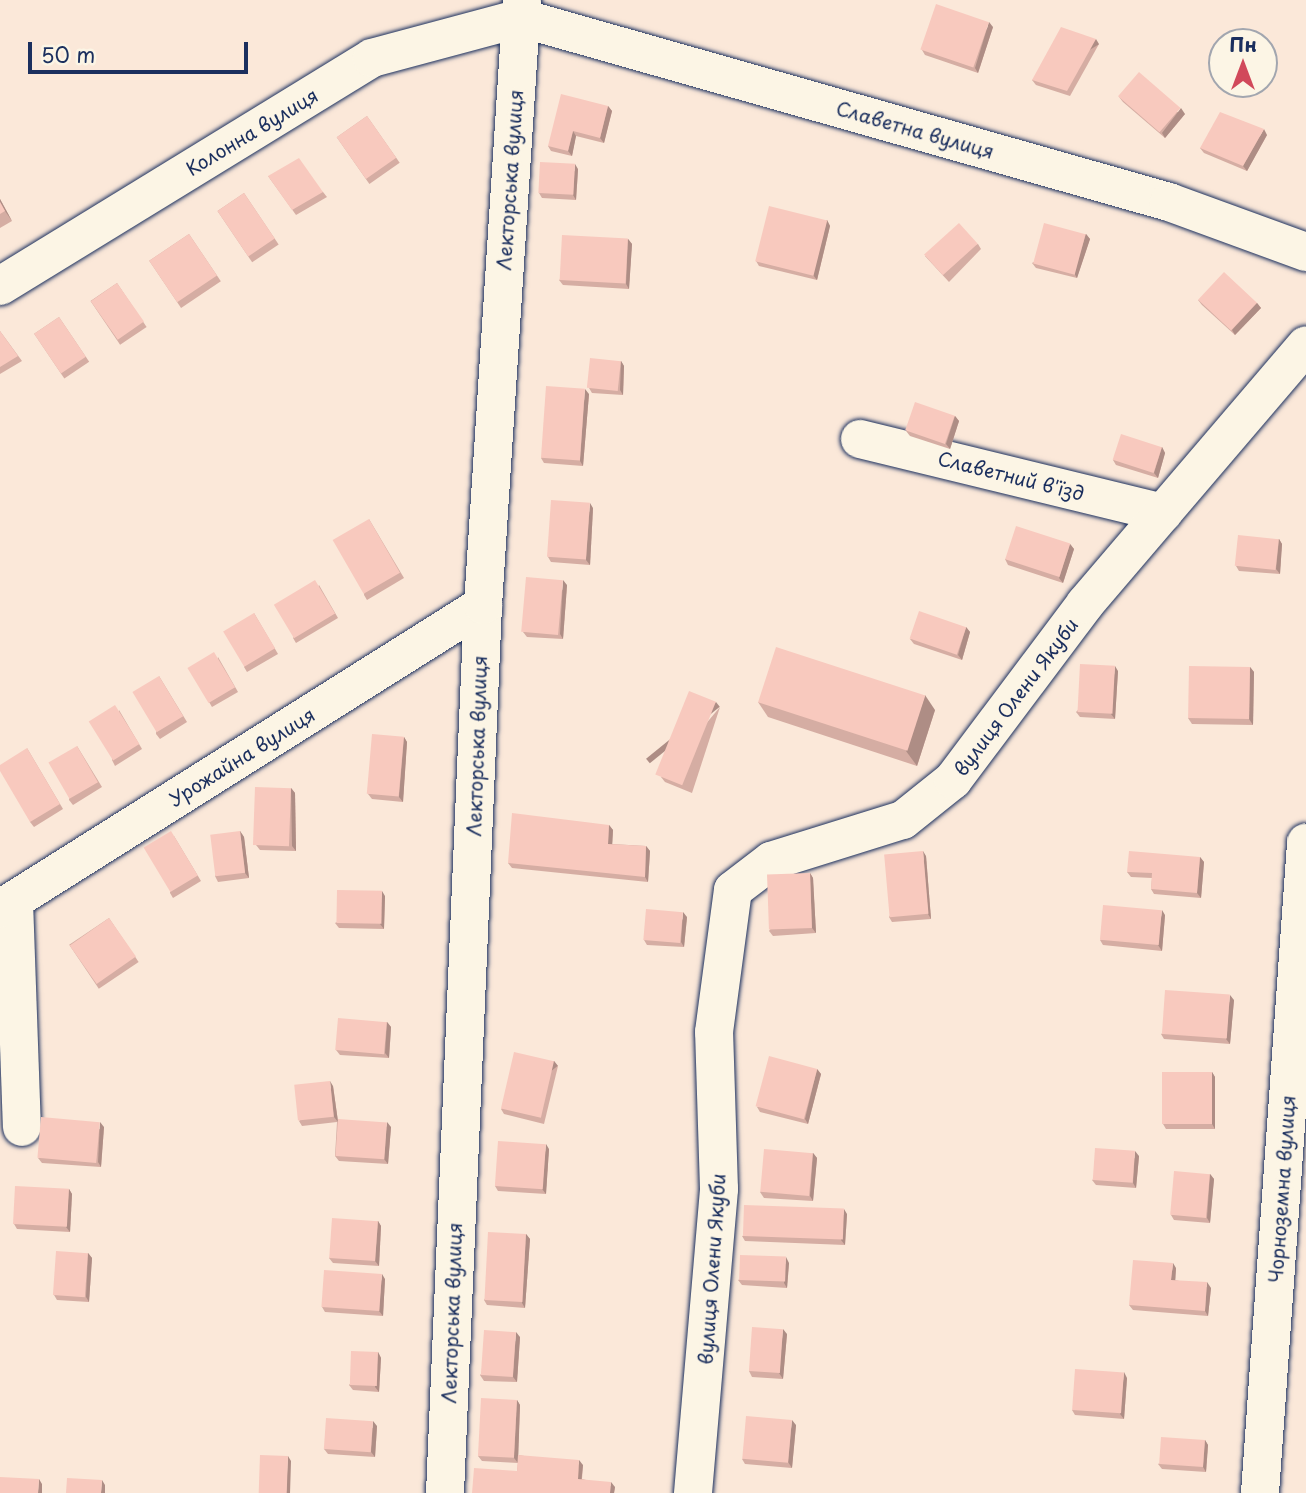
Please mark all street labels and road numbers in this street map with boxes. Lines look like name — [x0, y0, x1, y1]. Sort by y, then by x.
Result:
street label: Колонна вулиця — [181, 83, 323, 181]
street label: Лекторська вулиця — [492, 89, 528, 271]
street label: Славетна вулиця — [833, 96, 997, 164]
street label: Славетний в'їзд — [936, 447, 1086, 505]
street label: вулиця Олени Якуби — [949, 613, 1083, 781]
street label: Лекторська вулиця — [462, 655, 492, 837]
street label: Урожайна вулиця — [165, 703, 319, 811]
street label: Чорноземна вулиця — [1264, 1094, 1300, 1284]
street label: вулиця Олени Якуби — [694, 1172, 730, 1366]
street label: Лекторська вулиця — [437, 1222, 467, 1404]

